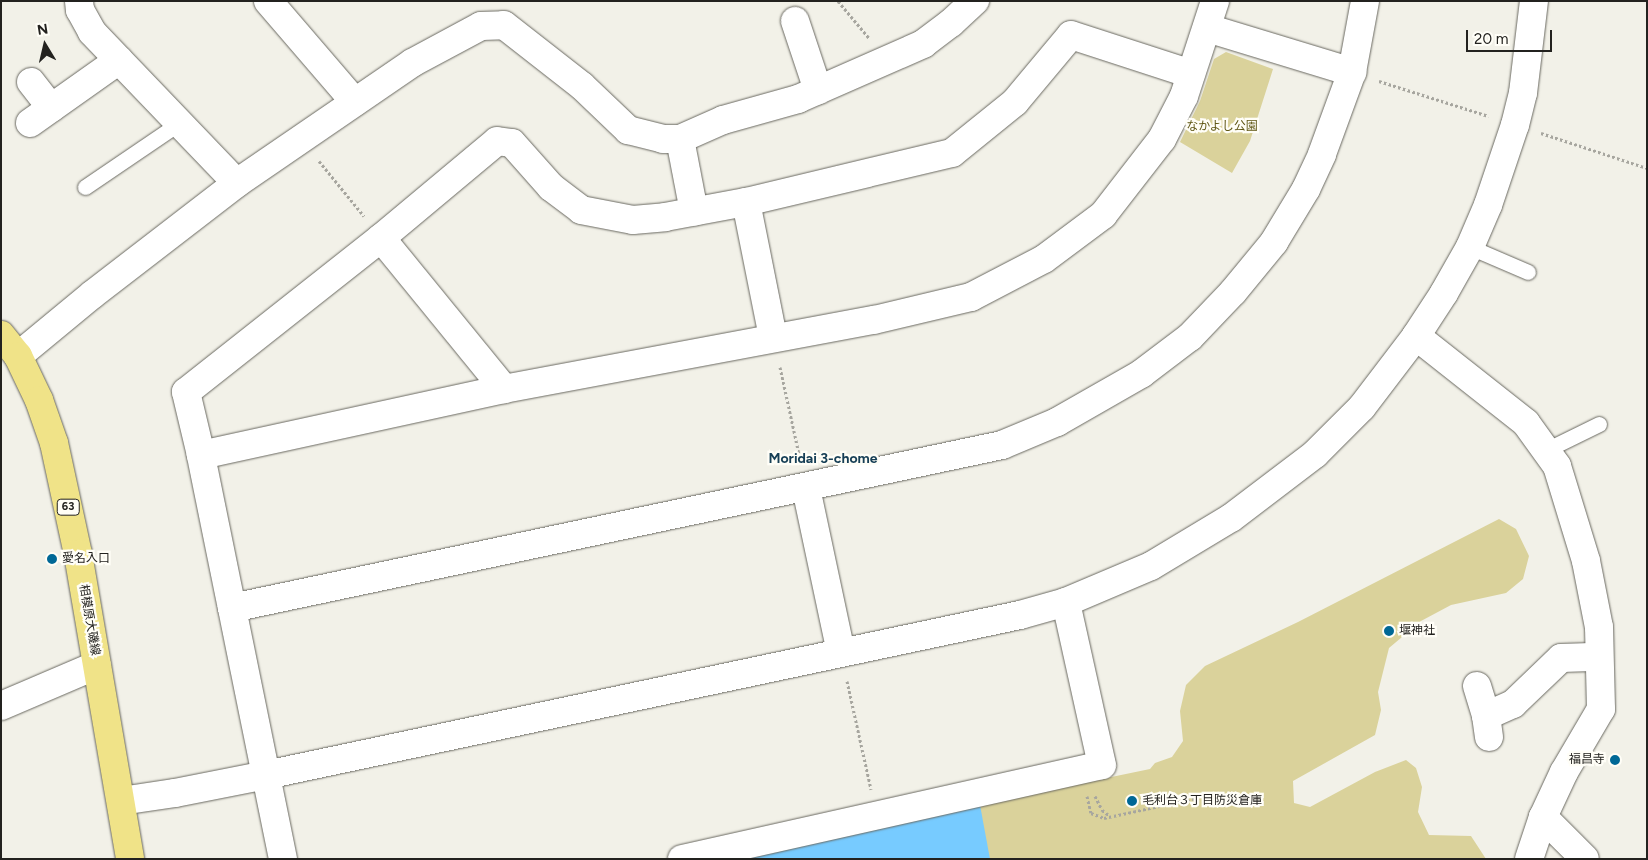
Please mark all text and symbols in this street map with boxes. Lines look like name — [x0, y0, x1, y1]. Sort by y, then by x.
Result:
north arrow — [20, 20, 70, 70]
text: N — [36, 20, 49, 39]
scale bar — [1468, 20, 1554, 52]
text: 20 m — [1474, 30, 1508, 48]
park label: なかよし公園 — [1186, 120, 1258, 134]
district label: Moridai 3-chome — [768, 451, 878, 467]
road number: 63 — [57, 498, 79, 516]
place label: 愛名入口 — [62, 552, 110, 566]
marker: 愛名入口 — [46, 553, 58, 565]
street label: 相模原大磯線 — [76, 583, 102, 657]
place label: 堰神社 — [1399, 624, 1435, 638]
marker: 堰神社 — [1383, 625, 1395, 637]
place label: 福昌寺 — [1569, 753, 1605, 767]
marker: 福昌寺 — [1609, 754, 1621, 766]
place label: 毛利台３丁目防災倉庫 — [1142, 794, 1262, 808]
marker: 毛利台３丁目防災倉庫 — [1126, 795, 1138, 807]

